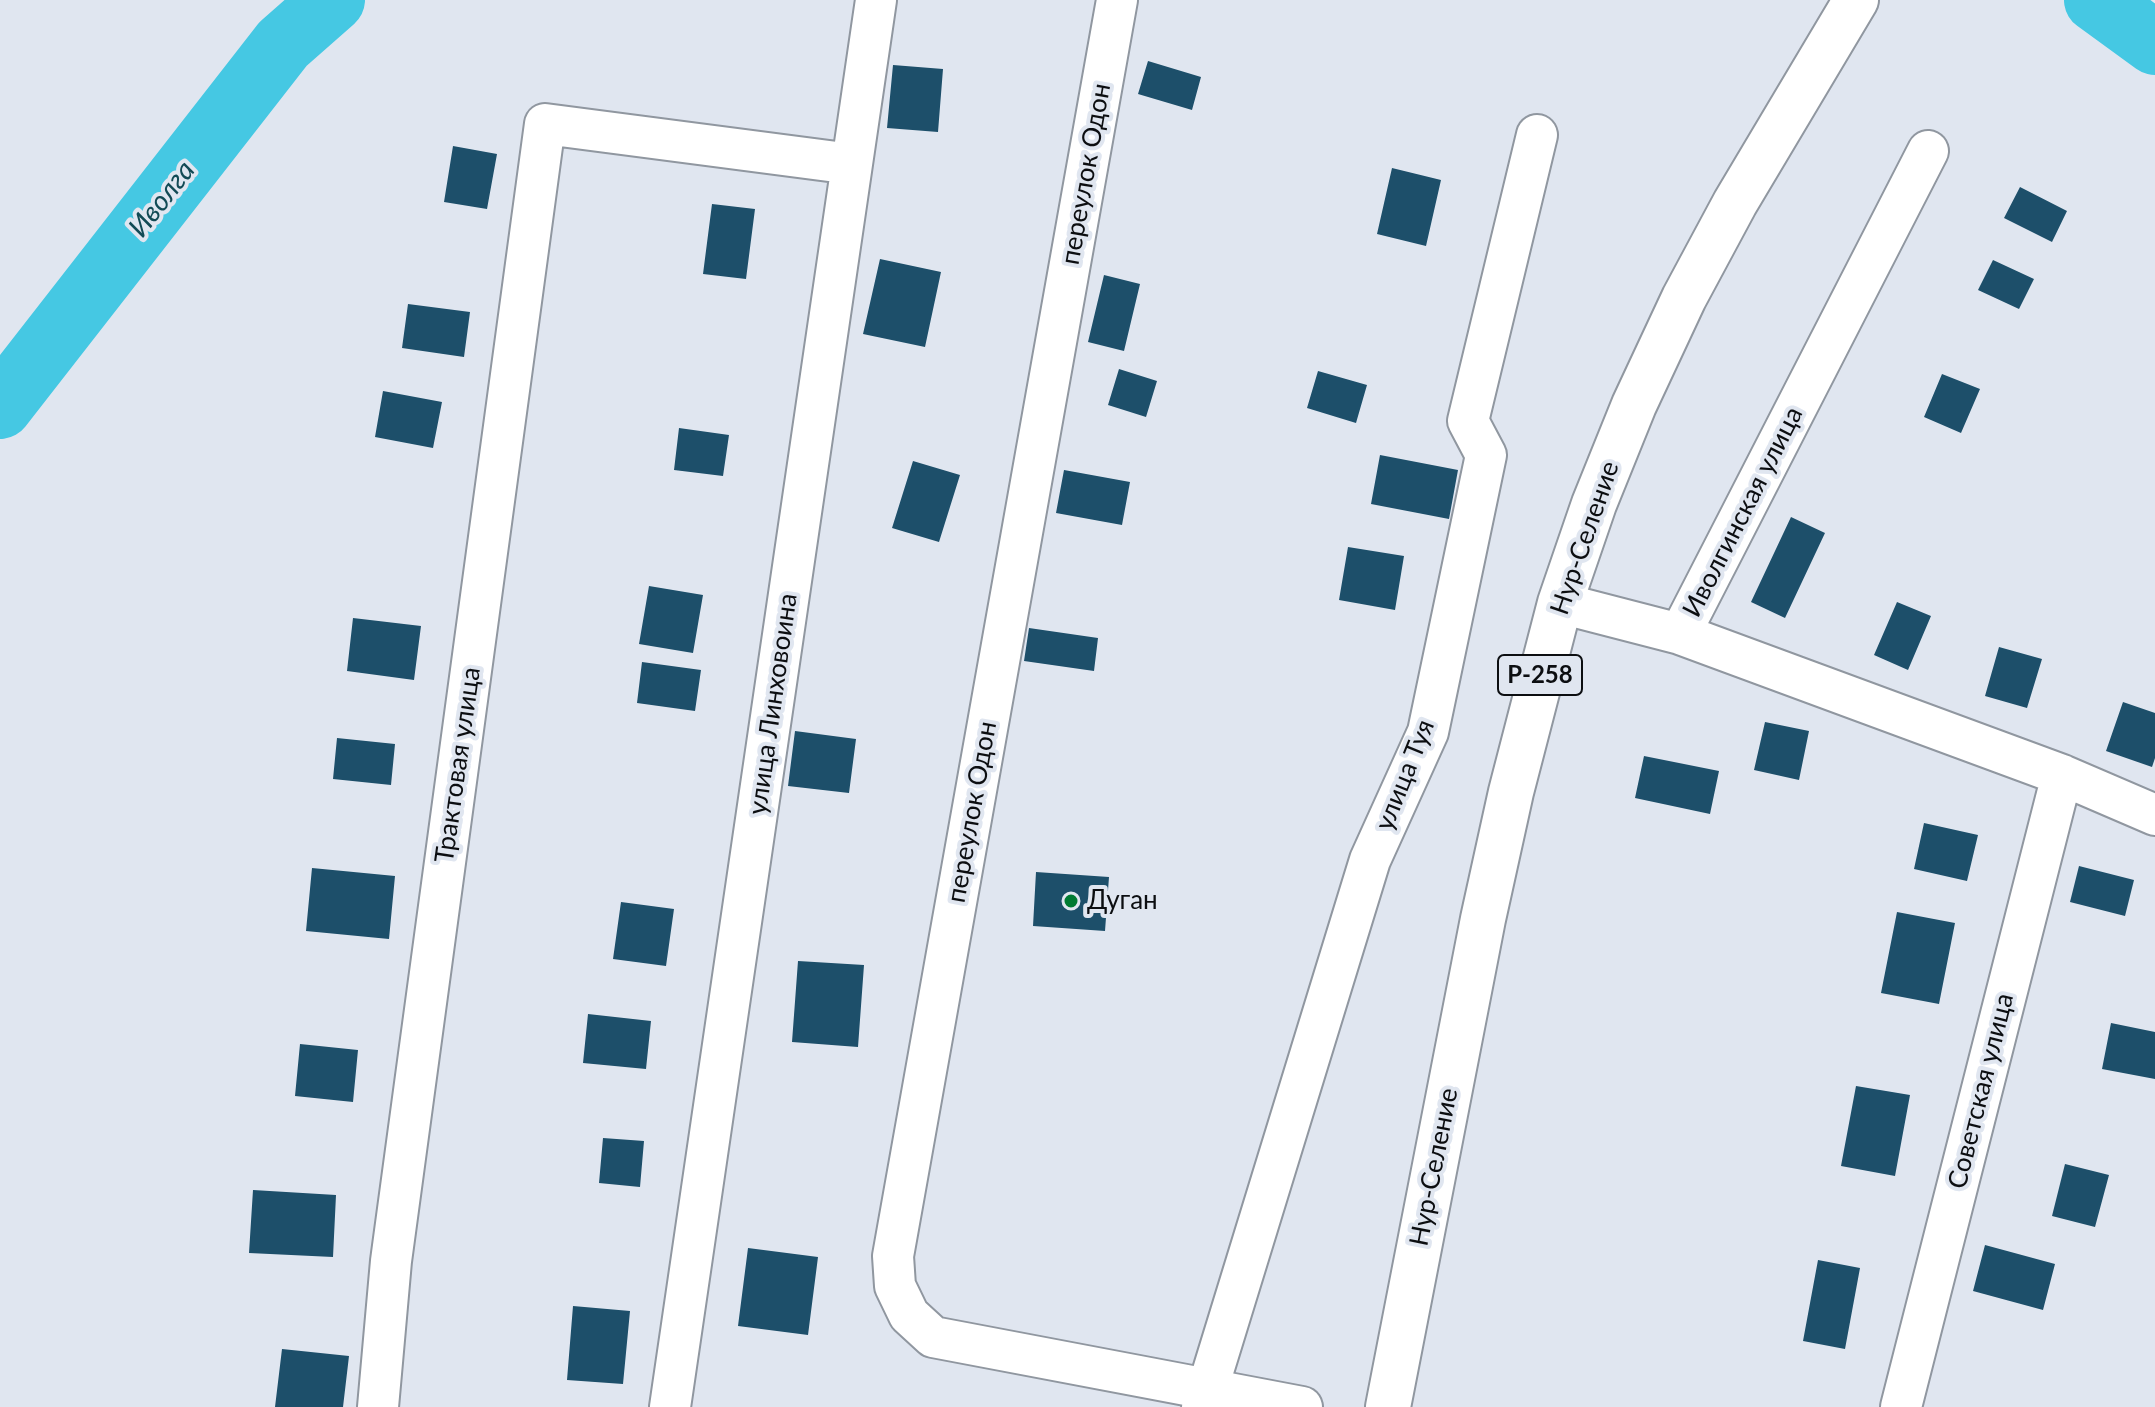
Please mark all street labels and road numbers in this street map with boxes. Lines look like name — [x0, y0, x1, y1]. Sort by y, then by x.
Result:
street label: переулок Одон — [1055, 81, 1117, 267]
street label: Иволгинская улица — [1676, 402, 1810, 622]
street label: Нур-Селение — [1544, 457, 1626, 619]
street label: улица Линховоина — [742, 591, 804, 817]
road number: Р-258 — [1498, 655, 1582, 695]
street label: Трактовая улица — [429, 665, 487, 865]
street label: улица Туя — [1369, 715, 1441, 835]
street label: переулок Одон — [941, 719, 1003, 905]
street label: Советская улица — [1942, 990, 2020, 1192]
street label: Нур-Селение — [1403, 1085, 1465, 1249]

